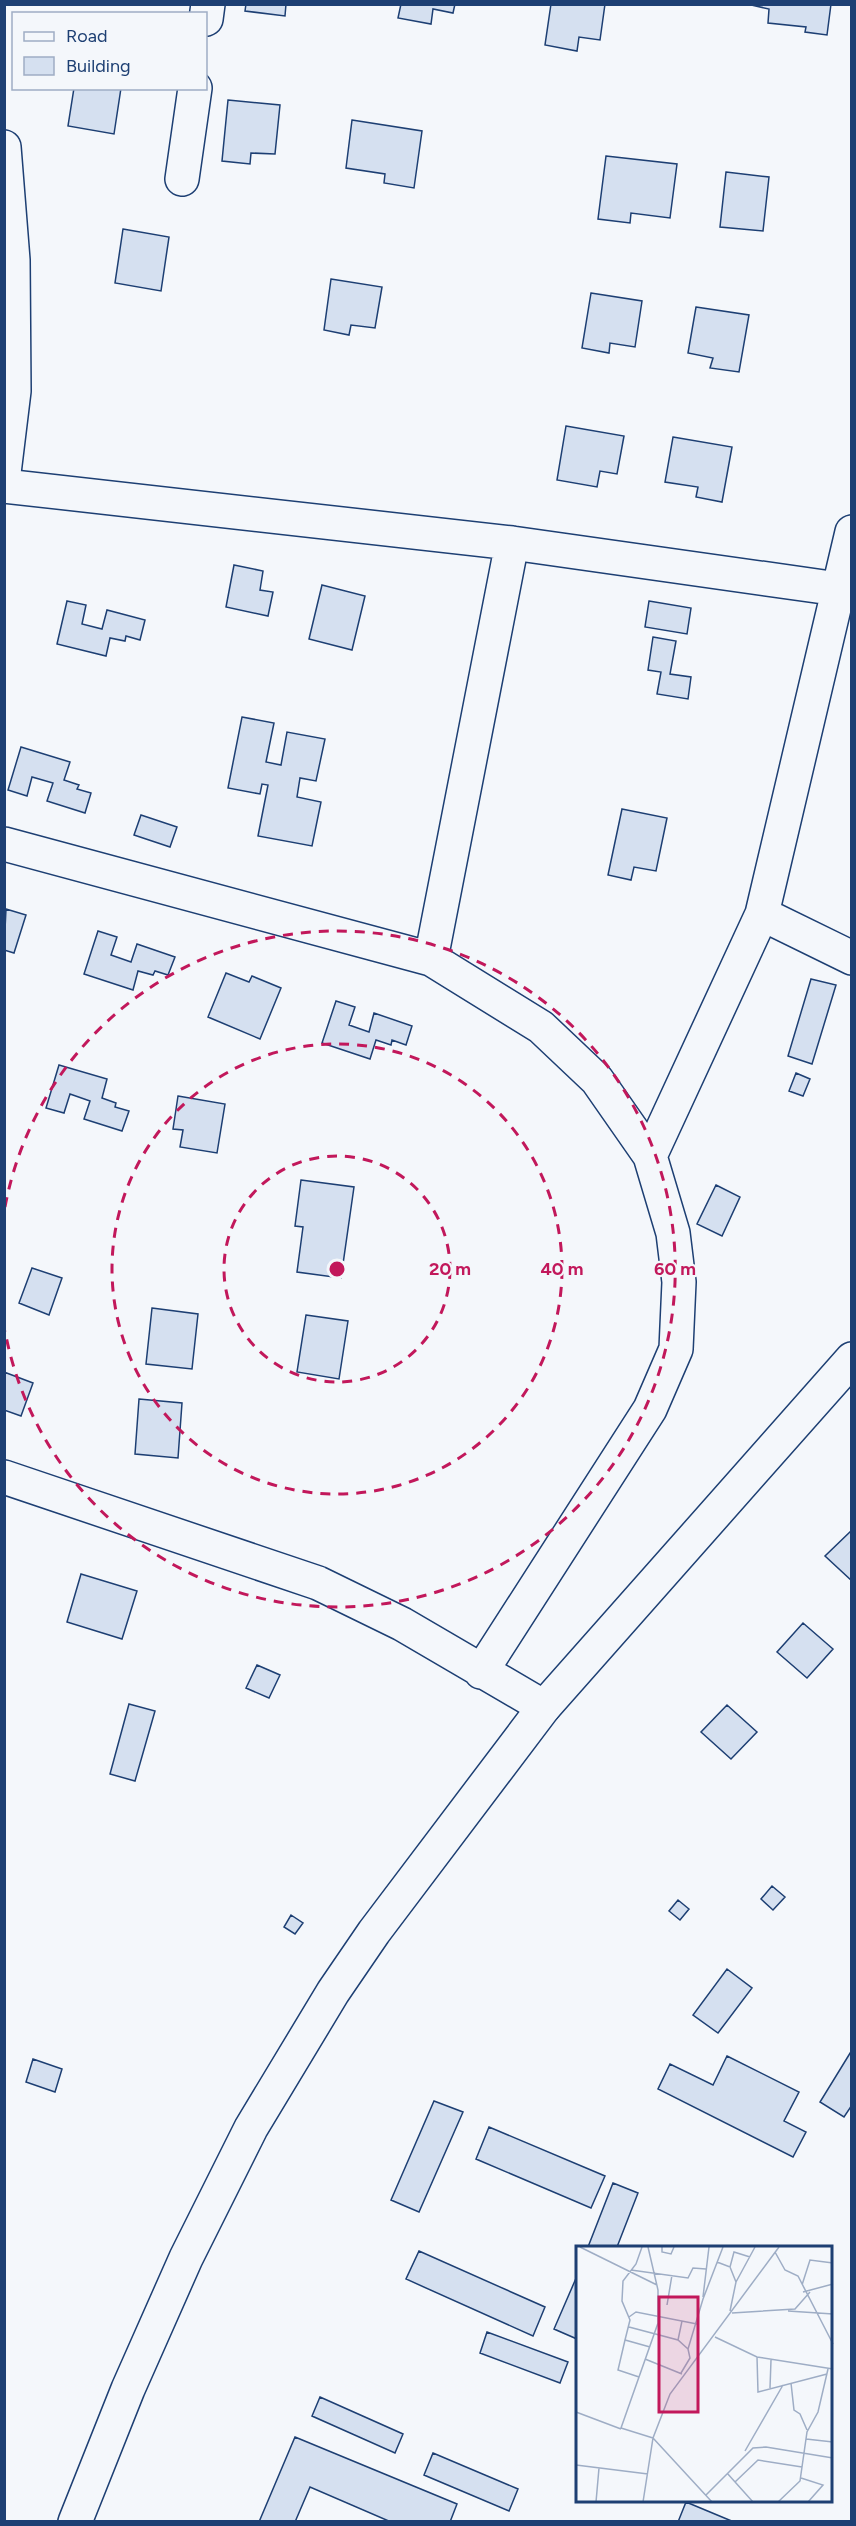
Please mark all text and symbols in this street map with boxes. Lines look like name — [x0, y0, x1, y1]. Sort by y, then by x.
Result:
legend — [12, 12, 207, 90]
text: Road — [66, 25, 107, 47]
text: Building — [66, 55, 131, 77]
text: 20 m — [429, 1258, 471, 1280]
text: 40 m — [540, 1258, 584, 1280]
text: 60 m — [654, 1258, 696, 1280]
centre of rings — [327, 1259, 347, 1279]
inset map — [576, 2246, 832, 2502]

